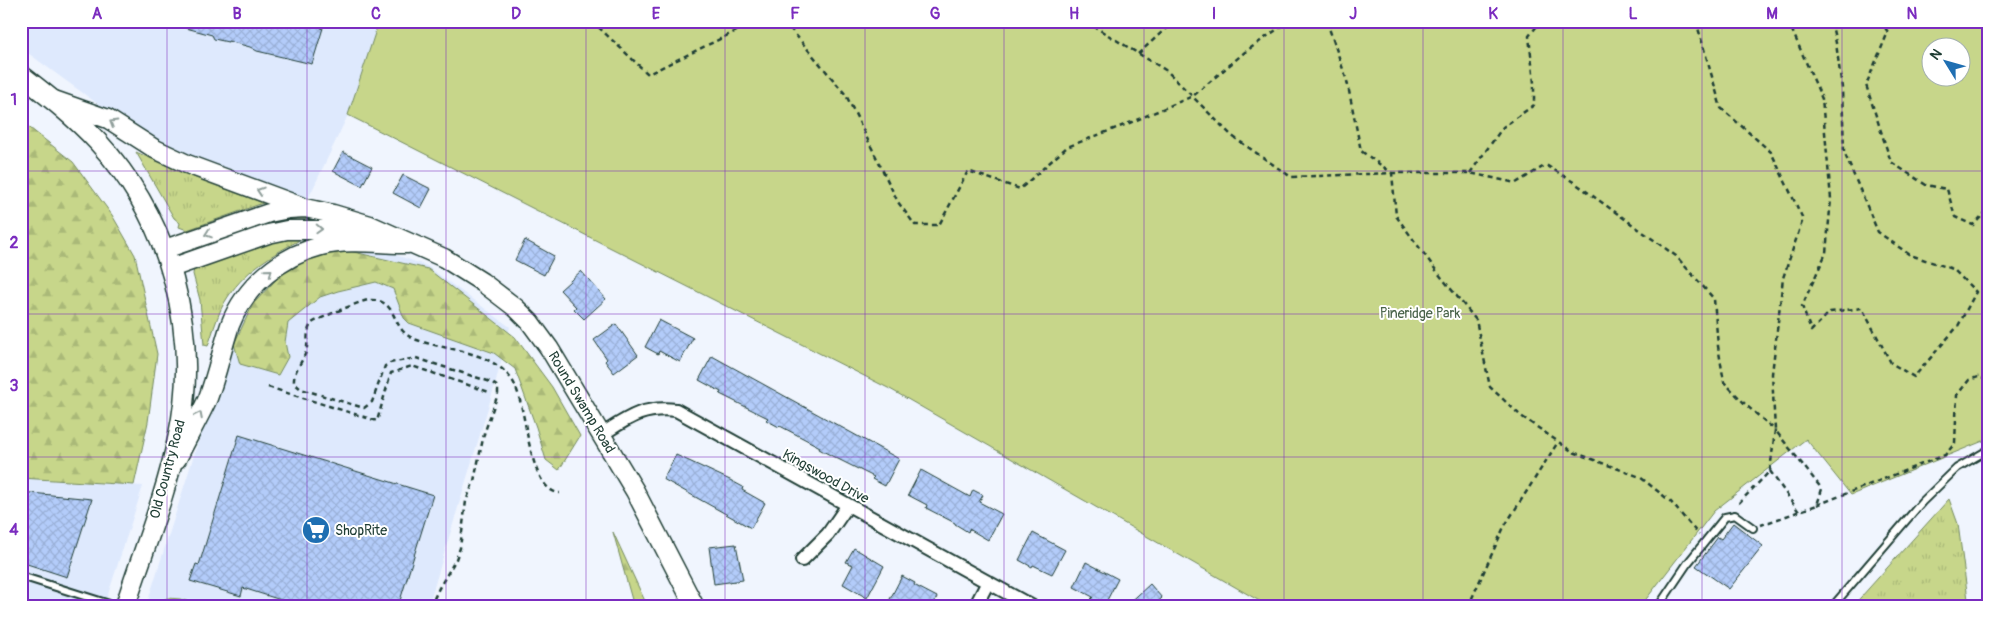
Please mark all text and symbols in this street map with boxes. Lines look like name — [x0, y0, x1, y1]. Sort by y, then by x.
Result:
text: A — [92, 4, 103, 24]
text: B — [232, 4, 242, 24]
text: C — [371, 4, 381, 24]
text: D — [511, 4, 521, 24]
text: E — [652, 4, 661, 24]
text: F — [790, 4, 800, 24]
text: G — [930, 4, 941, 24]
text: H — [1069, 4, 1079, 24]
text: I — [1212, 4, 1216, 24]
text: J — [1349, 4, 1357, 24]
text: K — [1488, 4, 1498, 24]
text: L — [1628, 4, 1638, 24]
text: M — [1766, 4, 1778, 24]
text: N — [1907, 4, 1918, 24]
north arrow — [1922, 38, 1972, 88]
text: N — [1926, 46, 1946, 63]
text: 1 — [11, 90, 17, 110]
one-way arrow — [110, 119, 119, 129]
one-way arrow — [256, 187, 264, 197]
one-way arrow — [315, 224, 323, 235]
one-way arrow — [204, 228, 213, 238]
text: 2 — [10, 233, 19, 253]
one-way arrow — [264, 269, 273, 278]
park label: Pineridge Park — [1380, 305, 1460, 322]
street label: Round Swamp Road — [544, 348, 619, 456]
text: 3 — [10, 376, 19, 396]
one-way arrow — [193, 412, 203, 421]
street label: Old Country Road — [146, 418, 189, 520]
street label: Kingswood Drive — [780, 446, 872, 507]
supermarket icon: ShopRite — [301, 515, 331, 545]
text: 4 — [9, 520, 19, 540]
place label: ShopRite — [335, 522, 387, 539]

